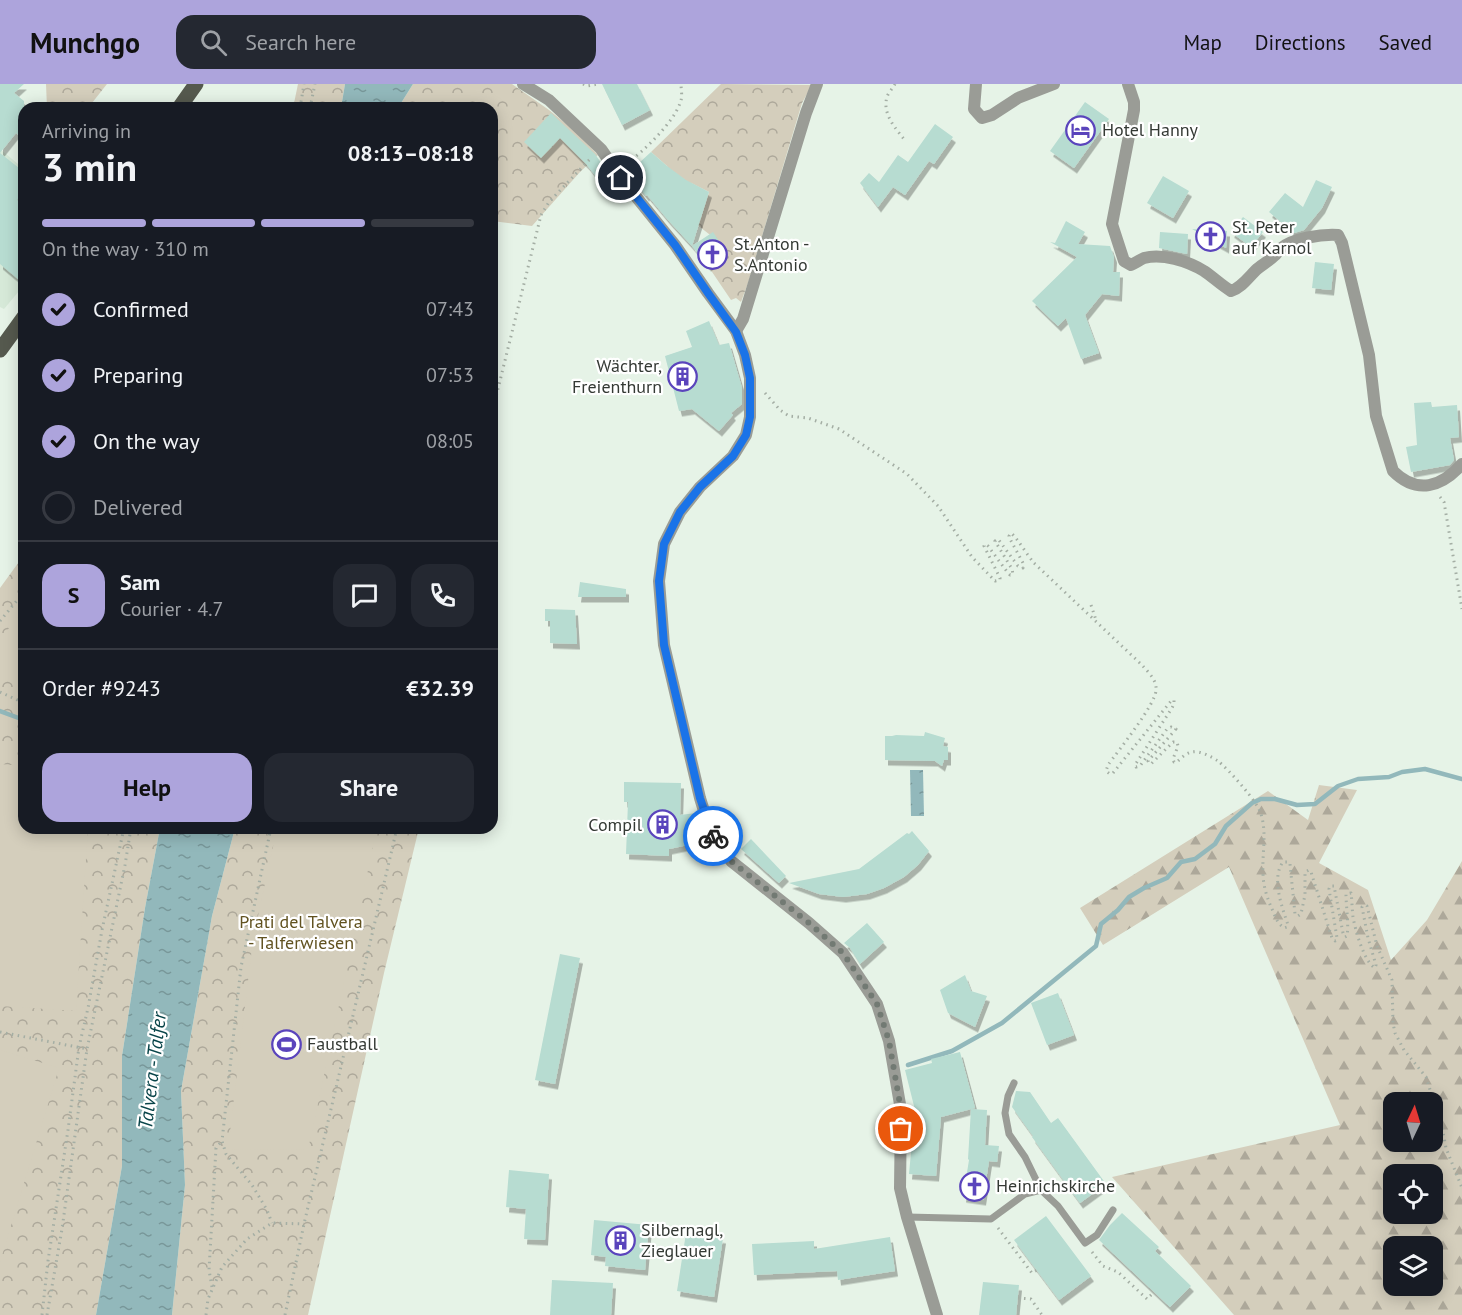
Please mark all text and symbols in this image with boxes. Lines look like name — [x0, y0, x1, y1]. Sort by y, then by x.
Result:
search box — [176, 15, 596, 69]
text: Munchgo — [30, 24, 140, 61]
icon: search — [197, 26, 230, 59]
text: Search here — [245, 28, 356, 56]
text: Map — [1183, 29, 1222, 56]
text: Directions — [1255, 29, 1346, 56]
text: Saved — [1379, 29, 1432, 56]
hotel icon: Hotel Hanny — [1065, 114, 1097, 146]
text: Arriving in — [42, 118, 131, 144]
place label: Hotel Hanny — [1102, 118, 1199, 141]
text: 08:13–08:18 — [348, 139, 474, 167]
text: 3 min — [42, 141, 137, 192]
pin — [595, 152, 646, 203]
icon: home — [604, 161, 637, 194]
place label: St. Peter auf Karnol — [1232, 215, 1312, 259]
church icon: St. Peter auf Karnol — [1195, 221, 1227, 253]
place label: St.Anton - S.Antonio — [734, 232, 809, 276]
text: On the way · 310 m — [42, 236, 209, 262]
church icon: St.Anton - S.Antonio — [697, 238, 729, 270]
icon: check — [42, 293, 75, 326]
text: Confirmed — [93, 295, 189, 323]
text: 07:43 — [426, 296, 474, 322]
place label: Wächter, Freienthurn — [572, 354, 662, 398]
icon: check — [42, 359, 75, 392]
building icon: Wächter, Freienthurn — [667, 360, 699, 392]
text: Preparing — [93, 361, 183, 389]
text: 07:53 — [426, 362, 474, 388]
icon: check — [42, 425, 75, 458]
text: On the way — [93, 427, 200, 455]
text: 08:05 — [426, 428, 474, 454]
text: Delivered — [93, 493, 183, 521]
button: chat — [333, 564, 396, 627]
button: phone — [411, 564, 474, 627]
text: Sam — [120, 568, 160, 596]
text: S — [68, 581, 79, 609]
text: Courier · 4.7 — [120, 596, 223, 622]
text: Order #9243 — [42, 674, 161, 702]
text: €32.39 — [406, 674, 474, 702]
button: Help — [42, 753, 252, 822]
button: Share — [264, 753, 474, 822]
courier — [683, 806, 743, 866]
building icon: Compil — [647, 809, 679, 841]
place label: Compil — [588, 813, 643, 836]
icon: bike — [697, 820, 730, 853]
park label: Prati del Talvera - Talferwiesen — [239, 910, 363, 954]
water label: Talvera - Talfer — [132, 1009, 172, 1131]
sports icon: Faustball — [270, 1028, 302, 1060]
place label: Faustball — [307, 1032, 379, 1055]
north arrow — [1383, 1092, 1443, 1152]
map controls — [1383, 1092, 1443, 1296]
pin — [875, 1103, 926, 1154]
icon: bag — [884, 1112, 917, 1145]
button: locate — [1383, 1164, 1443, 1224]
church icon: Heinrichskirche — [959, 1170, 991, 1202]
place label: Heinrichskirche — [996, 1174, 1115, 1197]
place label: Silbernagl, Zieglauer — [641, 1218, 723, 1262]
building icon: Silbernagl, Zieglauer — [604, 1224, 636, 1256]
button: layers — [1383, 1236, 1443, 1296]

